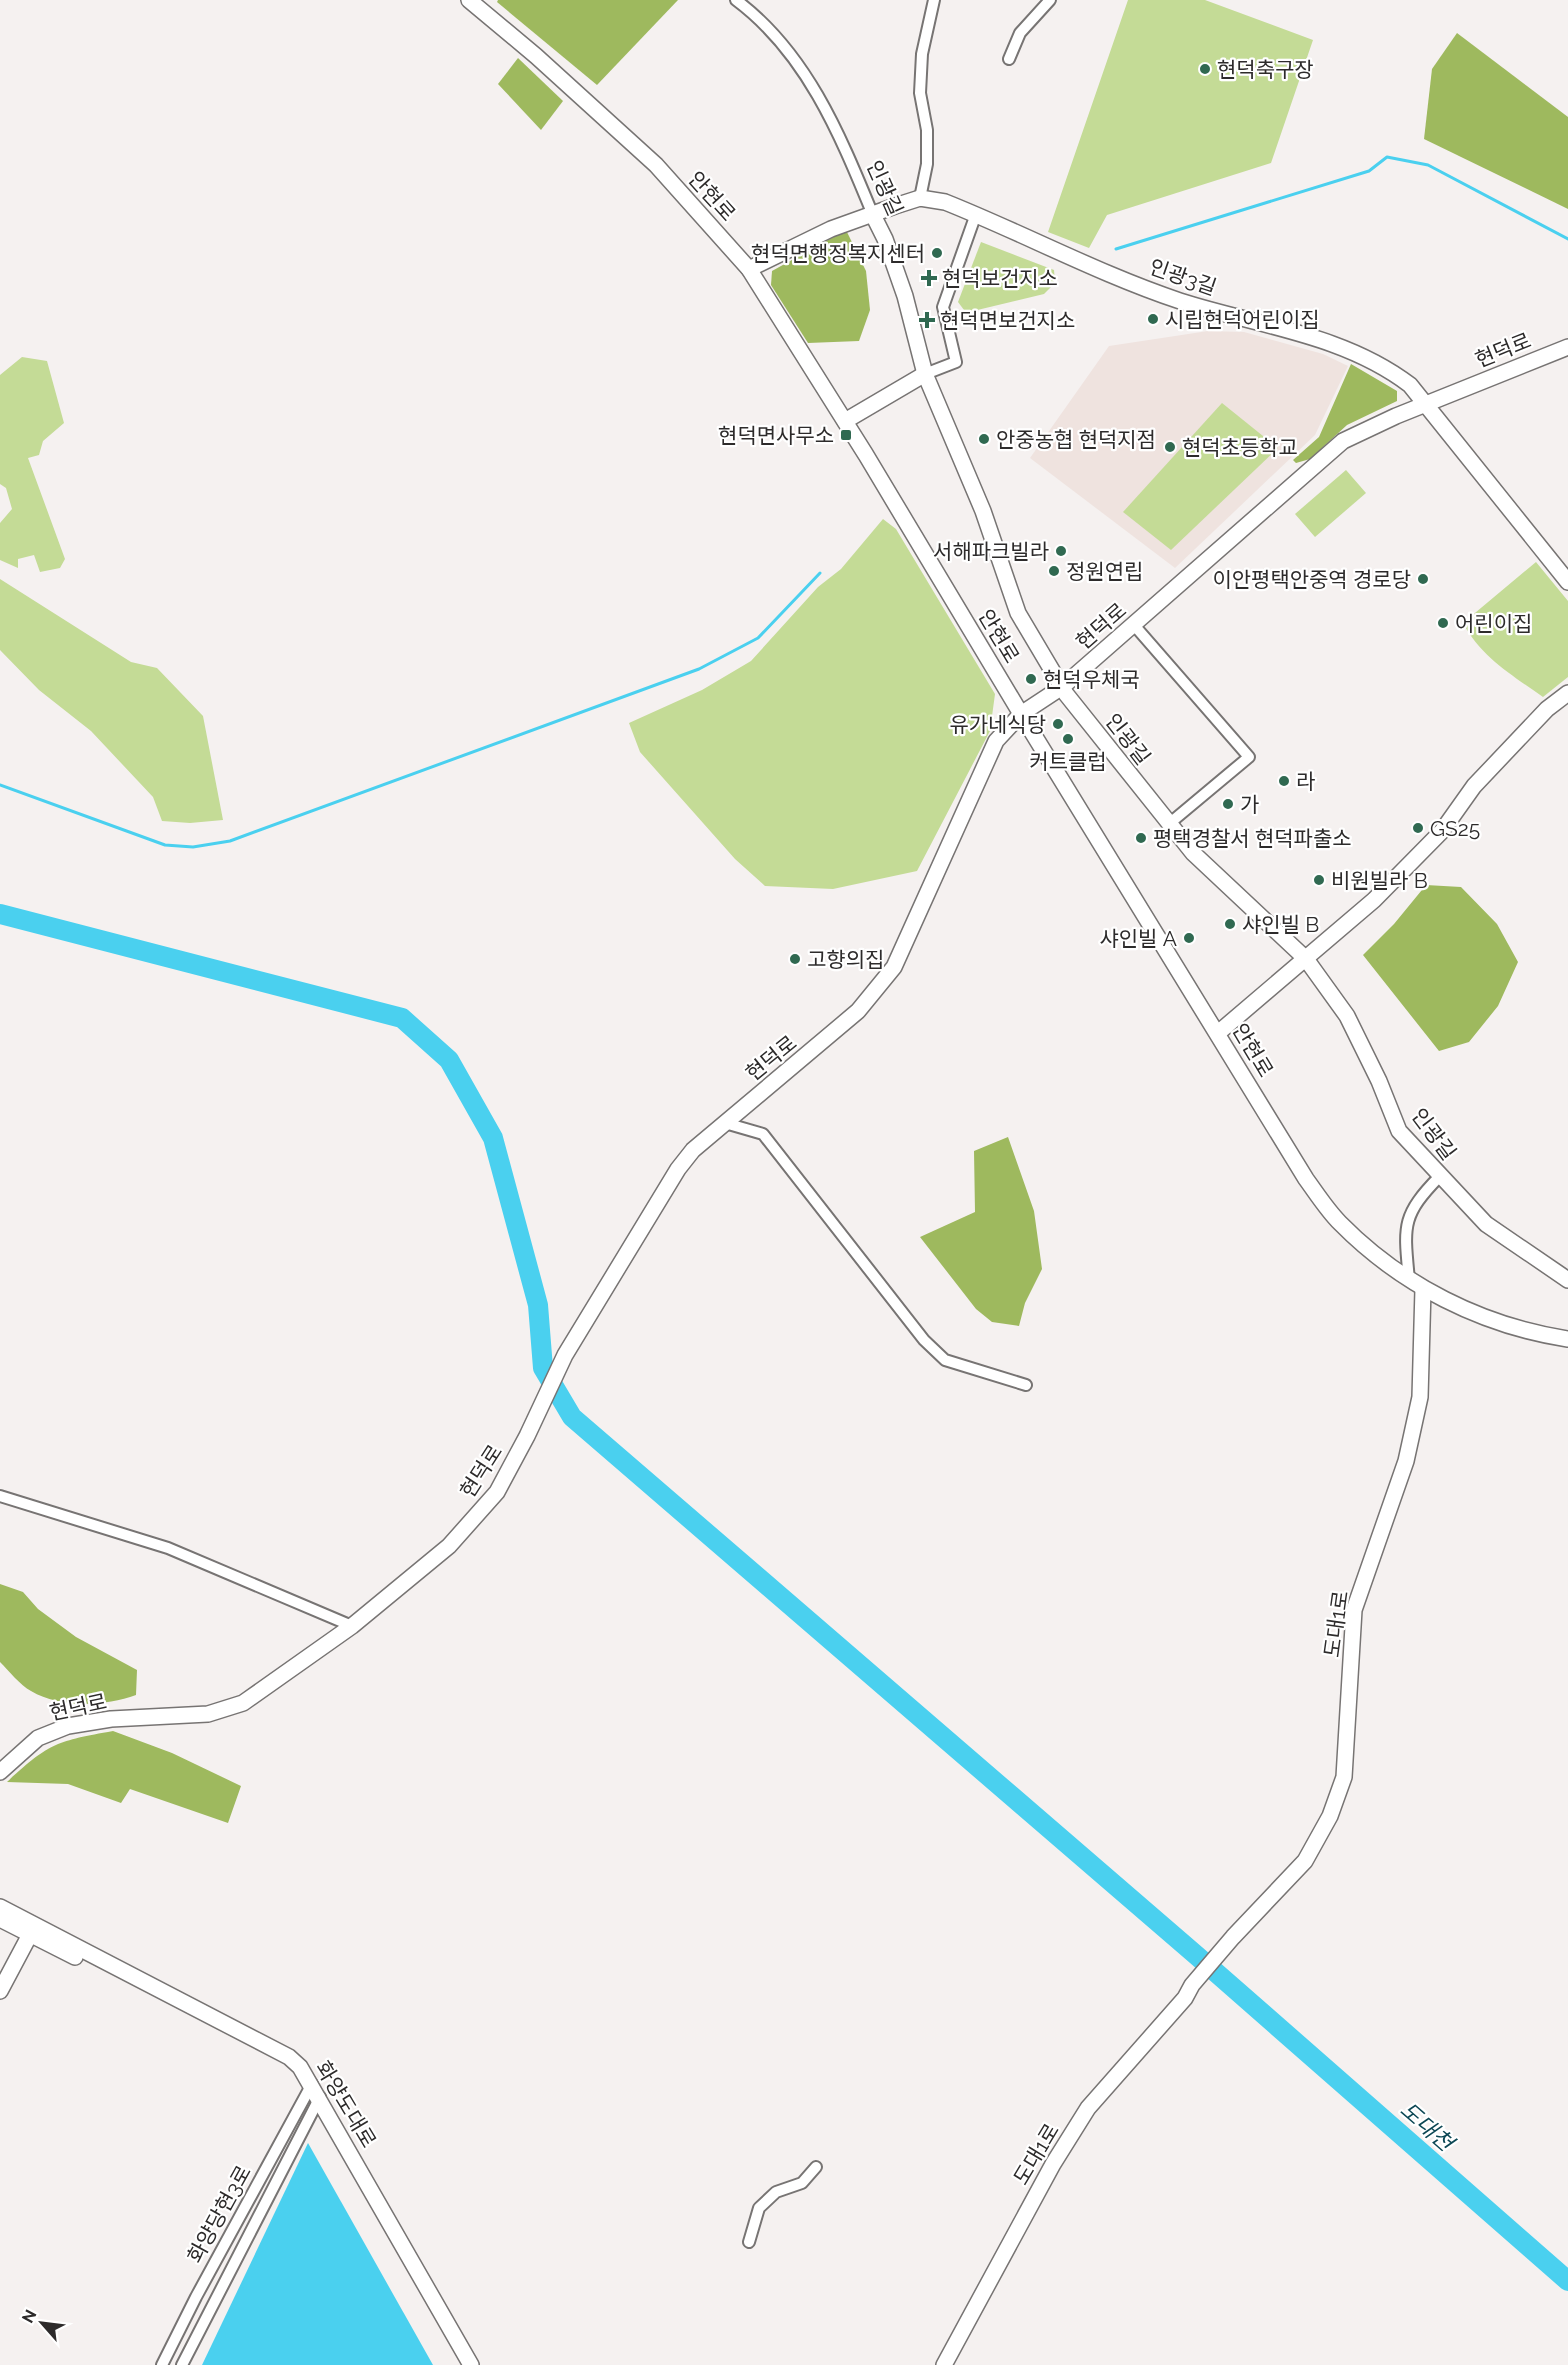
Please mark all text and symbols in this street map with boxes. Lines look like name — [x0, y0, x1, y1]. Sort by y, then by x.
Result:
place label: 현덕축구장 — [1217, 57, 1314, 82]
marker: 현덕축구장 — [1198, 62, 1212, 76]
street label: 인광길 — [862, 156, 908, 220]
street label: 안현로 — [683, 166, 741, 226]
place label: 현덕면행정복지센터 — [751, 241, 925, 266]
marker: 현덕면행정복지센터 — [930, 246, 944, 260]
street label: 인광3길 — [1146, 254, 1220, 300]
place label: 현덕보건지소 — [942, 266, 1058, 291]
marker: 현덕보건지소 — [920, 269, 938, 287]
place label: 시립현덕어린이집 — [1165, 307, 1320, 332]
place label: 현덕면보건지소 — [940, 308, 1075, 333]
marker: 현덕면보건지소 — [918, 311, 936, 329]
marker: 시립현덕어린이집 — [1146, 312, 1160, 326]
street label: 현덕로 — [1471, 328, 1535, 372]
place label: 현덕면사무소 — [718, 423, 834, 448]
place label: 안중농협 현덕지점 — [996, 427, 1156, 452]
marker: 현덕면사무소 — [839, 428, 853, 442]
marker: 안중농협 현덕지점 — [977, 432, 991, 446]
place label: 현덕초등학교 — [1182, 435, 1298, 460]
marker: 현덕초등학교 — [1163, 440, 1177, 454]
place label: 서해파크빌라 — [933, 539, 1049, 564]
marker: 서해파크빌라 — [1054, 544, 1068, 558]
place label: 정원연립 — [1066, 559, 1143, 584]
marker: 정원연립 — [1047, 564, 1061, 578]
place label: 이안평택안중역 경로당 — [1212, 567, 1411, 592]
marker: 이안평택안중역 경로당 — [1416, 572, 1430, 586]
street label: 현덕로 — [1071, 598, 1131, 654]
street label: 안현로 — [973, 605, 1025, 667]
place label: 어린이집 — [1455, 611, 1532, 636]
marker: 어린이집 — [1436, 616, 1450, 630]
place label: 현덕우체국 — [1043, 667, 1140, 692]
marker: 현덕우체국 — [1024, 672, 1038, 686]
street label: 인광길 — [1100, 708, 1156, 770]
place label: 유가네식당 — [949, 712, 1046, 737]
marker: 유가네식당 — [1051, 717, 1065, 731]
marker: 커트클럽 — [1061, 732, 1075, 746]
place label: 커트클럽 — [1029, 749, 1107, 774]
place label: 라 — [1296, 769, 1315, 794]
marker: 라 — [1277, 774, 1291, 788]
place label: 가 — [1240, 792, 1259, 817]
marker: 가 — [1221, 797, 1235, 811]
place label: GS25 — [1430, 816, 1480, 841]
marker: GS25 — [1411, 821, 1425, 835]
place label: 평택경찰서 현덕파출소 — [1153, 826, 1352, 851]
marker: 평택경찰서 현덕파출소 — [1134, 831, 1148, 845]
place label: 비원빌라 B — [1331, 868, 1428, 893]
marker: 비원빌라 B — [1312, 873, 1326, 887]
place label: 샤인빌 B — [1242, 912, 1319, 937]
marker: 샤인빌 B — [1223, 917, 1237, 931]
place label: 샤인빌 A — [1099, 926, 1177, 951]
marker: 샤인빌 A — [1182, 931, 1196, 945]
place label: 고향의집 — [807, 947, 884, 972]
marker: 고향의집 — [788, 952, 802, 966]
street label: 안현로 — [1227, 1019, 1279, 1081]
street label: 현덕로 — [741, 1030, 801, 1086]
street label: 인광길 — [1407, 1103, 1461, 1165]
street label: 현덕로 — [455, 1440, 507, 1502]
street label: 도대1로 — [1319, 1589, 1353, 1659]
street label: 현덕로 — [47, 1689, 109, 1725]
street label: 화양도대로 — [310, 2056, 382, 2152]
water label: 도대천 — [1396, 2096, 1461, 2158]
street label: 도대1로 — [1008, 2119, 1064, 2189]
street label: 화양당현3로 — [182, 2161, 256, 2267]
north arrow — [12, 2293, 72, 2353]
text: N — [18, 2306, 40, 2326]

